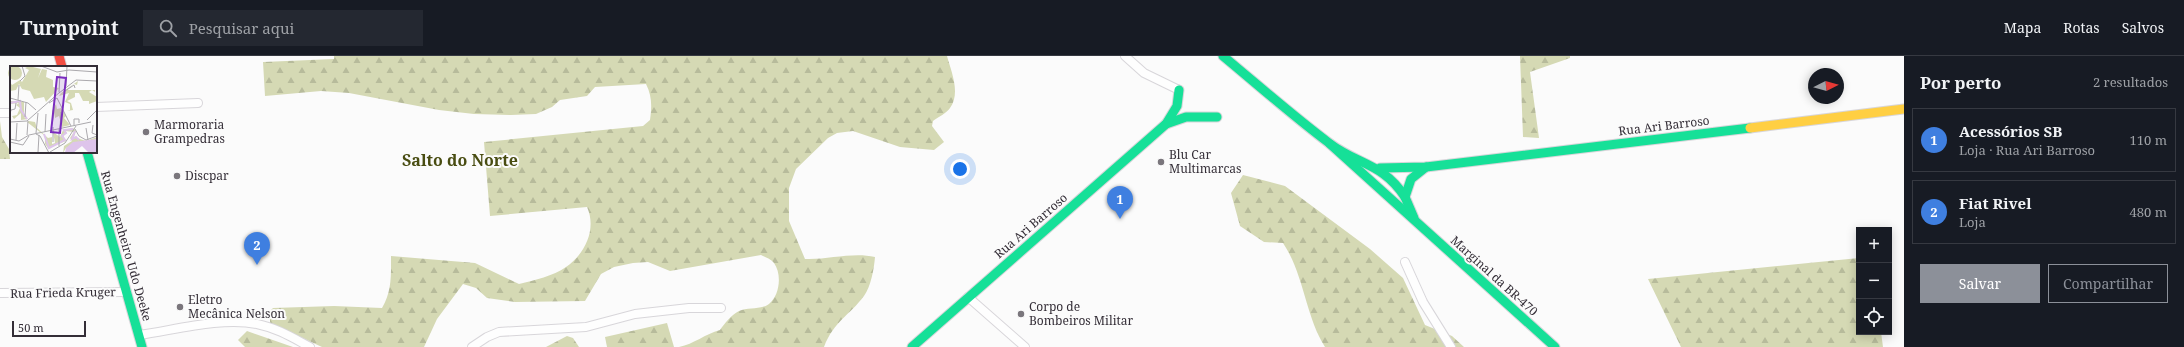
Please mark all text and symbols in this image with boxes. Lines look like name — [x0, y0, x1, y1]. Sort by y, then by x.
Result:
search box — [143, 10, 423, 46]
text: Turnpoint — [20, 15, 119, 41]
icon: search — [157, 17, 179, 39]
text: Pesquisar aqui — [189, 18, 294, 38]
text: Mapa — [2004, 18, 2041, 37]
text: Rotas — [2063, 18, 2100, 37]
text: Salvos — [2122, 18, 2164, 37]
inset map — [10, 66, 97, 153]
north arrow — [1808, 68, 1844, 104]
text: Por perto — [1920, 71, 2002, 94]
text: 2 resultados — [2093, 73, 2168, 91]
street label: Rua Ari Barroso — [1617, 111, 1711, 140]
place label: Marmoraria Grampedras — [154, 116, 225, 147]
text: Acessórios SB — [1959, 121, 2062, 141]
marker: Marmoraria Grampedras — [141, 127, 151, 137]
text: 1 — [1930, 131, 1938, 149]
text: 110 m — [2130, 131, 2167, 149]
text: Loja · Rua Ari Barroso — [1959, 141, 2095, 159]
place label: Blu Car Multimarcas — [1169, 146, 1241, 177]
district label: Salto do Norte — [402, 149, 518, 171]
marker: Blu Car Multimarcas — [1156, 157, 1166, 167]
your location — [950, 159, 970, 179]
place label: Discpar — [185, 167, 229, 184]
street label: Rua Engenheiro Udo Deeke — [97, 169, 156, 323]
marker: Discpar — [172, 171, 182, 181]
pin: 1 — [1107, 186, 1133, 219]
street label: Rua Ari Barroso — [991, 189, 1071, 262]
text: Fiat Rivel — [1959, 193, 2031, 213]
text: 2 — [1930, 203, 1938, 221]
text: 480 m — [2130, 203, 2167, 221]
text: Loja — [1959, 213, 1986, 231]
map controls — [1856, 227, 1892, 335]
button: + — [1856, 227, 1892, 263]
pin: 2 — [244, 232, 270, 265]
street label: Marginal da BR-470 — [1447, 232, 1542, 320]
button: − — [1856, 263, 1892, 299]
button: Salvar — [1920, 264, 2040, 303]
button: Compartilhar — [2048, 264, 2168, 303]
street label: Rua Frieda Kruger — [10, 283, 116, 302]
place label: Eletro Mecânica Nelson — [188, 291, 285, 322]
place label: Corpo de Bombeiros Militar — [1029, 298, 1133, 329]
button: locate — [1856, 299, 1892, 335]
marker: Eletro Mecânica Nelson — [175, 302, 185, 312]
marker: Corpo de Bombeiros Militar — [1016, 309, 1026, 319]
scale bar — [12, 319, 86, 338]
text: 50 m — [18, 320, 44, 335]

